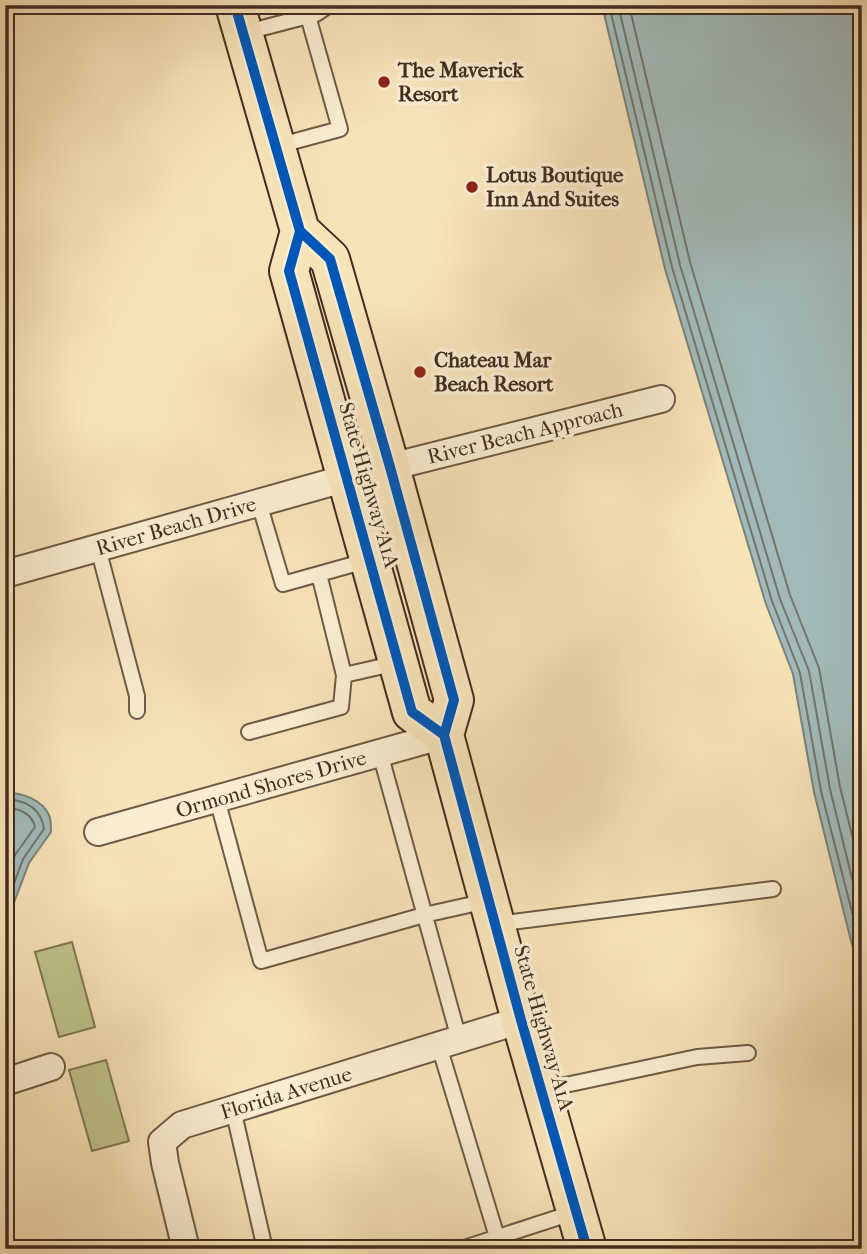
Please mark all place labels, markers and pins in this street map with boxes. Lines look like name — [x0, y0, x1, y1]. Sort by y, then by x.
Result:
place label: The Maverick Resort — [397, 58, 524, 106]
marker: The Maverick Resort — [376, 74, 392, 90]
place label: Lotus Boutique Inn And Suites — [486, 163, 624, 211]
marker: Lotus Boutique Inn And Suites — [464, 179, 480, 195]
place label: Chateau Mar Beach Resort — [434, 348, 554, 396]
marker: Chateau Mar Beach Resort — [412, 364, 428, 380]

